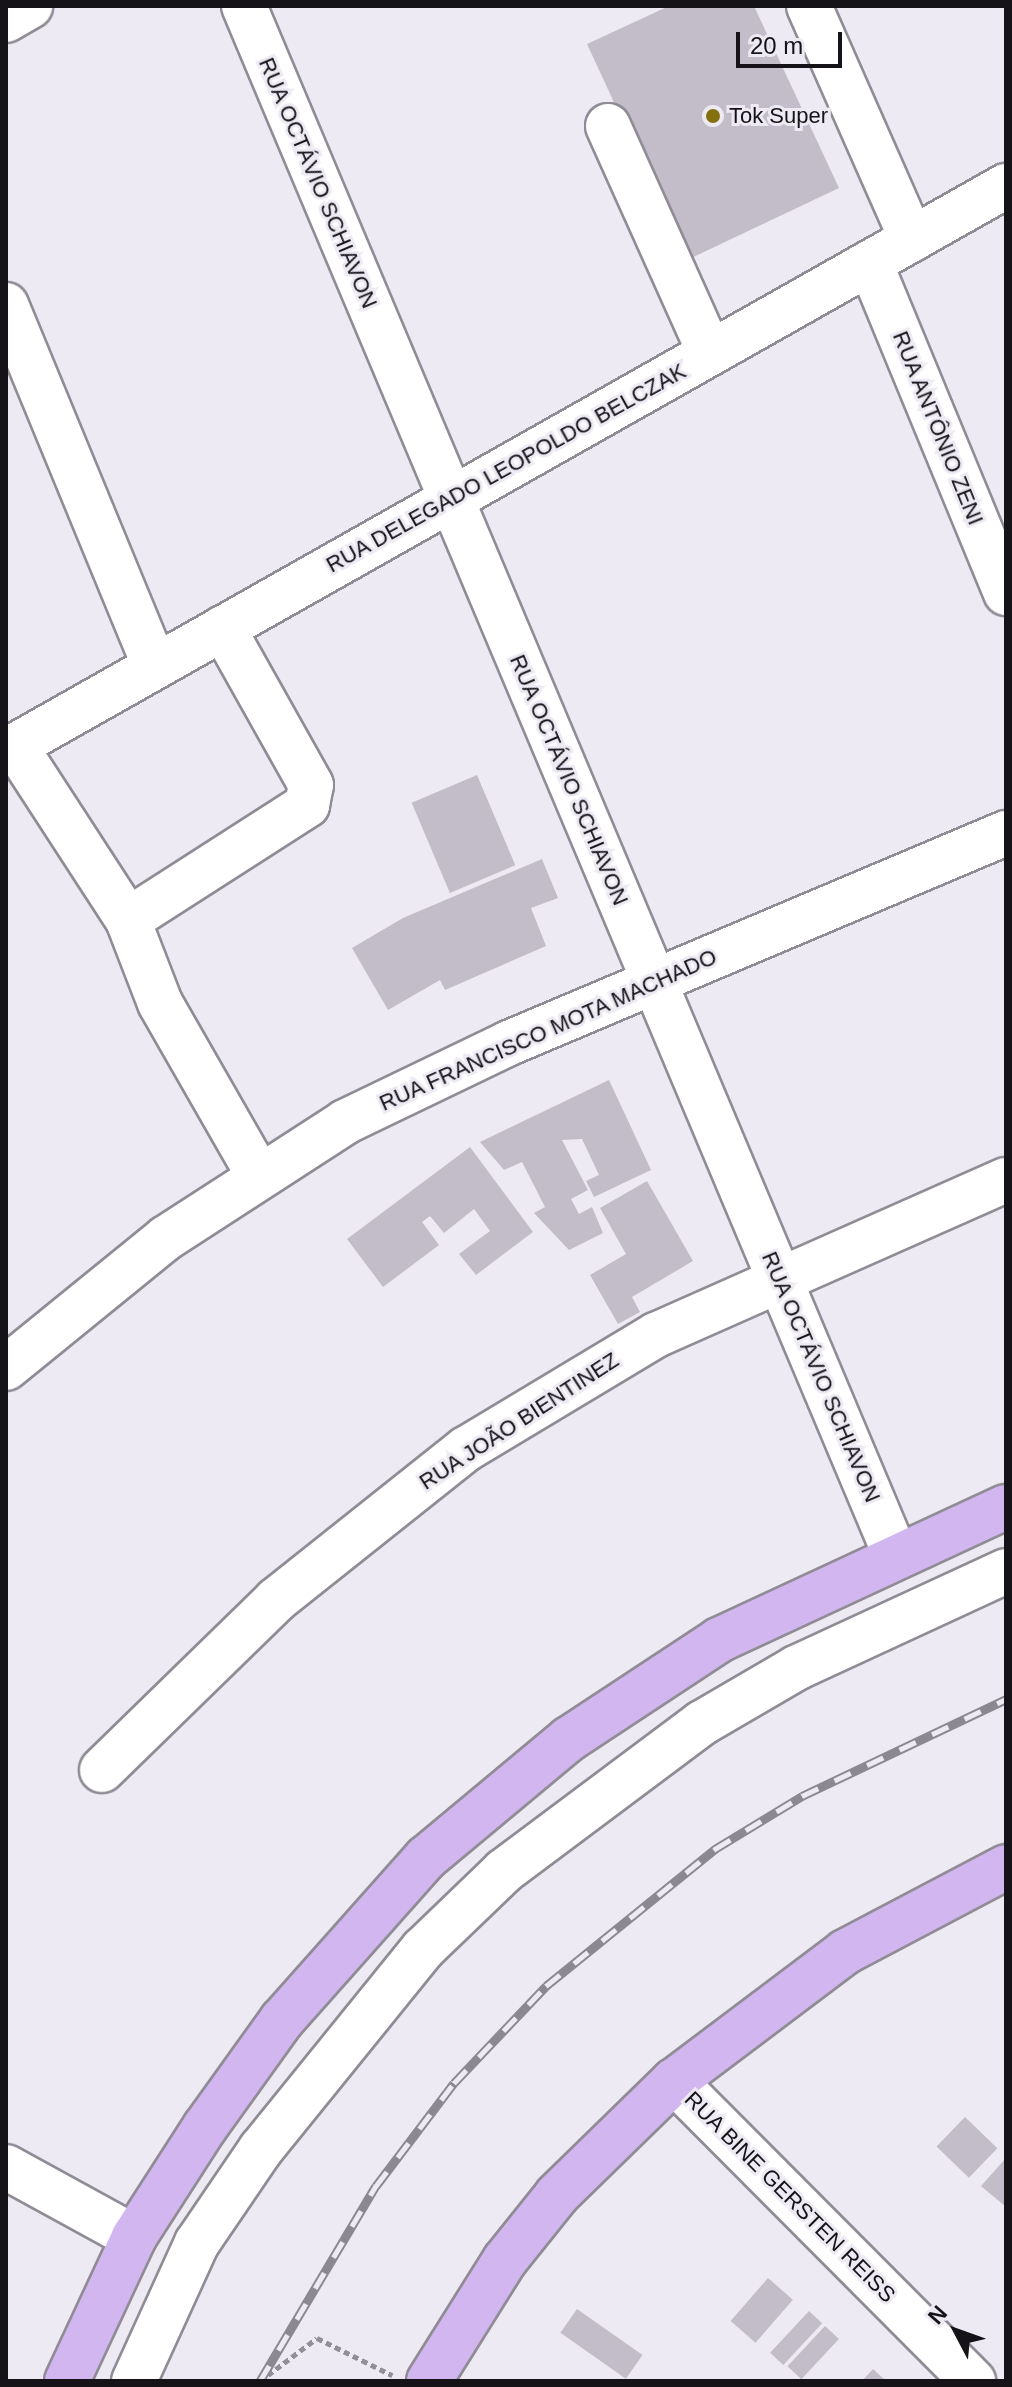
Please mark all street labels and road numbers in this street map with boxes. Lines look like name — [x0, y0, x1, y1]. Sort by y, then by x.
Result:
street label: RUA OCTÁVIO SCHIAVON — [253, 53, 383, 313]
street label: RUA ANTÔNIO ZENI — [887, 326, 989, 530]
street label: RUA DELEGADO LEOPOLDO BELCZAK — [321, 357, 691, 579]
street label: RUA OCTÁVIO SCHIAVON — [504, 650, 634, 910]
street label: RUA FRANCISCO MOTA MACHADO — [374, 943, 722, 1117]
street label: RUA OCTÁVIO SCHIAVON — [756, 1247, 886, 1507]
street label: RUA JOÃO BIENTINEZ — [414, 1346, 624, 1496]
street label: RUA BINE GERSTEN REISS — [679, 2086, 901, 2308]

